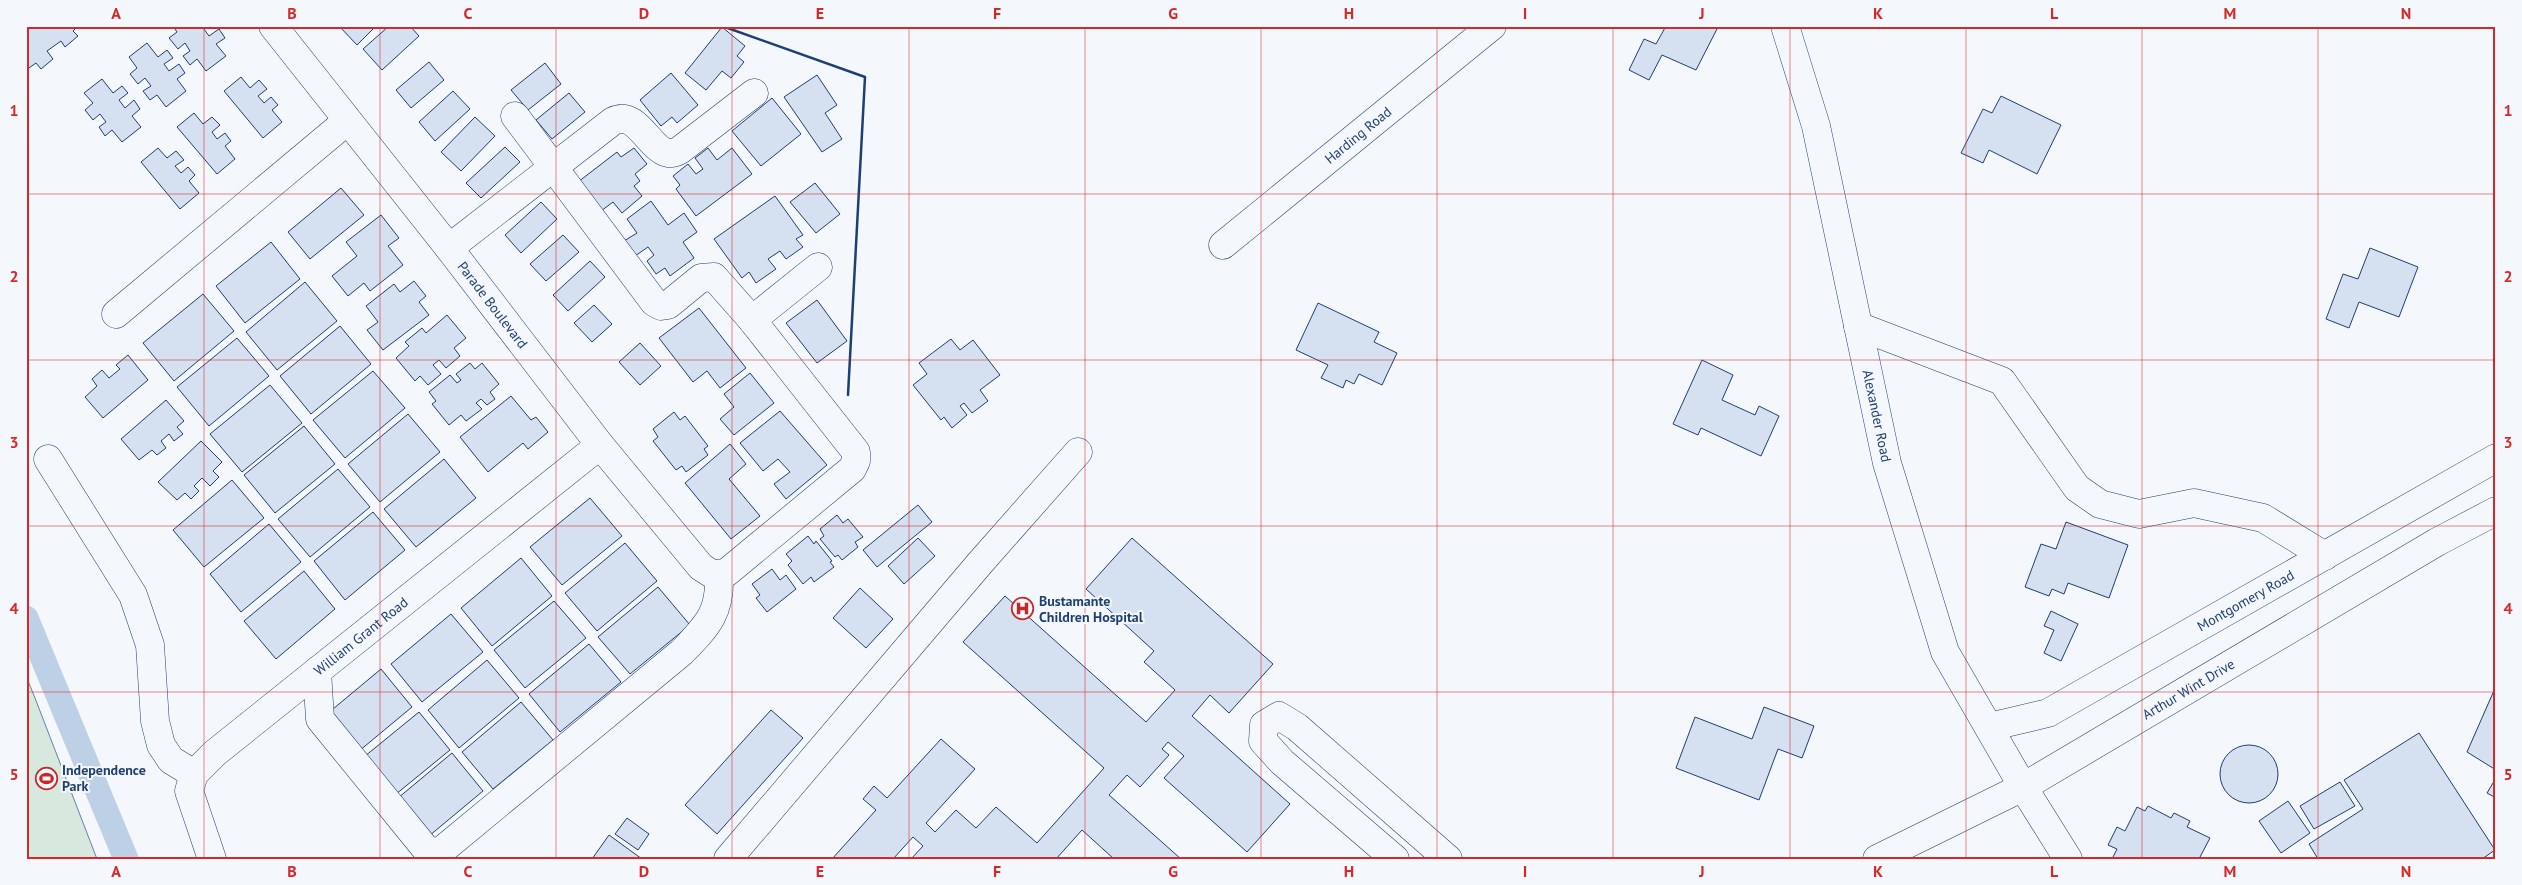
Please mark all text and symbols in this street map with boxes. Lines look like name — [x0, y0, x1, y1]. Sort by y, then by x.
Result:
text: A — [111, 3, 121, 23]
text: B — [287, 3, 297, 23]
text: C — [464, 3, 473, 23]
text: D — [639, 3, 649, 23]
text: E — [816, 3, 824, 23]
text: F — [993, 3, 1001, 23]
text: G — [1168, 3, 1178, 23]
text: H — [1344, 3, 1354, 23]
text: I — [1523, 3, 1527, 23]
text: J — [1698, 3, 1705, 23]
text: K — [1873, 3, 1883, 23]
text: L — [2050, 3, 2059, 23]
text: M — [2224, 3, 2236, 23]
text: N — [2401, 3, 2411, 23]
text: 1 — [9, 100, 19, 120]
text: 1 — [2503, 100, 2513, 120]
street label: Harding Road — [1321, 103, 1395, 168]
street label: Parade Boulevard — [454, 258, 532, 352]
text: 2 — [9, 266, 19, 286]
text: 2 — [2503, 266, 2513, 286]
street label: Alexander Road — [1859, 368, 1896, 464]
text: 3 — [9, 432, 19, 452]
text: 3 — [2503, 432, 2513, 452]
street label: Montgomery Road — [2194, 566, 2297, 635]
place label: Bustamante Children Hospital — [1039, 592, 1144, 626]
street label: William Grant Road — [310, 593, 412, 679]
hospital icon: Bustamante Children Hospital — [1011, 597, 1035, 621]
text: 4 — [9, 598, 19, 618]
text: 4 — [2503, 598, 2513, 618]
street label: Arthur Wint Drive — [2139, 655, 2238, 723]
place label: Independence Park — [62, 761, 146, 795]
text: 5 — [9, 764, 19, 784]
text: 5 — [2503, 764, 2513, 784]
sports icon: Independence Park — [34, 766, 58, 790]
text: A — [111, 861, 121, 881]
text: B — [287, 861, 297, 881]
text: C — [464, 861, 473, 881]
text: D — [639, 861, 649, 881]
text: E — [816, 861, 824, 881]
text: F — [993, 861, 1001, 881]
text: G — [1168, 861, 1178, 881]
text: H — [1344, 861, 1354, 881]
text: I — [1523, 861, 1527, 881]
text: J — [1698, 861, 1705, 881]
text: K — [1873, 861, 1883, 881]
text: L — [2050, 861, 2059, 881]
text: M — [2224, 861, 2236, 881]
text: N — [2401, 861, 2411, 881]

